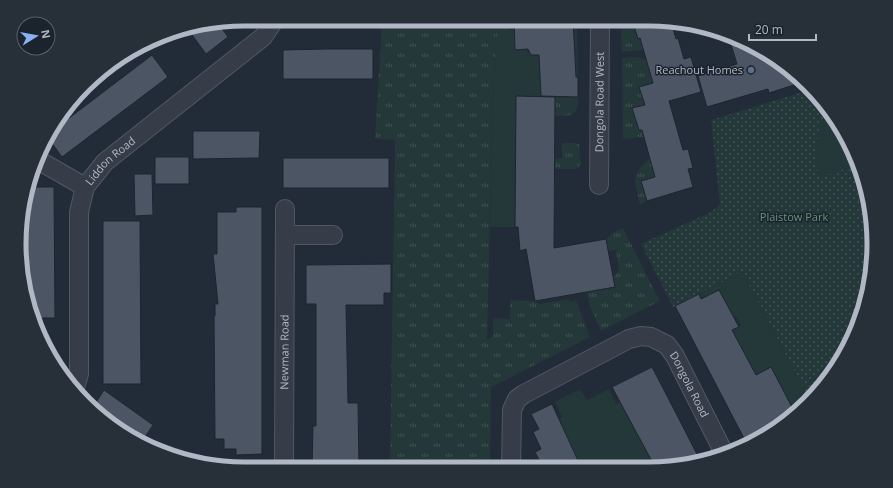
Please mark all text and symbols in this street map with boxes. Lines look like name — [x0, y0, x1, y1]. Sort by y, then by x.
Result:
north arrow — [16, 16, 56, 56]
scale bar — [749, 16, 816, 42]
text: 20 m — [755, 21, 783, 38]
text: N — [38, 28, 55, 40]
street label: Dongola Road West — [591, 52, 607, 152]
place label: Reachout Homes — [655, 62, 743, 77]
marker: Reachout Homes — [746, 65, 756, 75]
street label: Liddon Road — [81, 133, 138, 188]
park label: Plaistow Park — [760, 209, 828, 224]
street label: Newman Road — [276, 314, 292, 390]
street label: Dongola Road — [667, 348, 713, 420]

